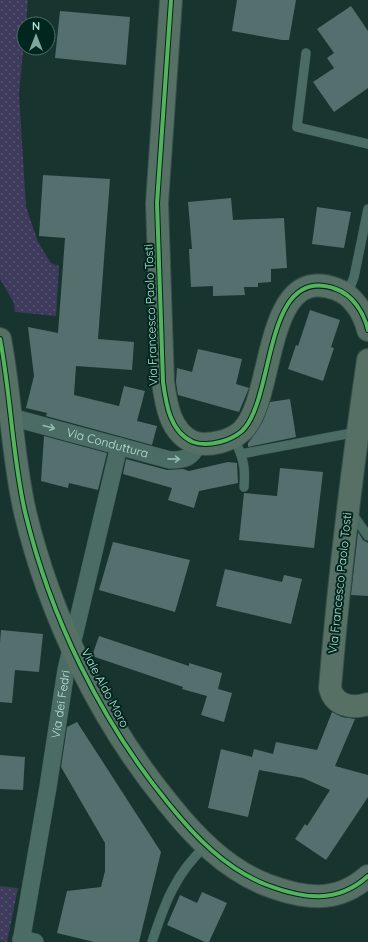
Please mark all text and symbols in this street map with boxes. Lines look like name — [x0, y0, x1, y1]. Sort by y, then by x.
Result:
north arrow — [16, 16, 56, 56]
text: N — [32, 19, 40, 33]
street label: Via Francesco Paolo Tosti — [141, 244, 160, 386]
one-way arrow — [42, 424, 55, 432]
street label: Via Conduttura — [65, 424, 150, 461]
one-way arrow — [167, 455, 180, 463]
street label: Via Francesco Paolo Tosti — [325, 512, 354, 654]
street label: Viale Aldo Moro — [78, 646, 133, 730]
street label: Via dei Fedri — [48, 669, 73, 739]

